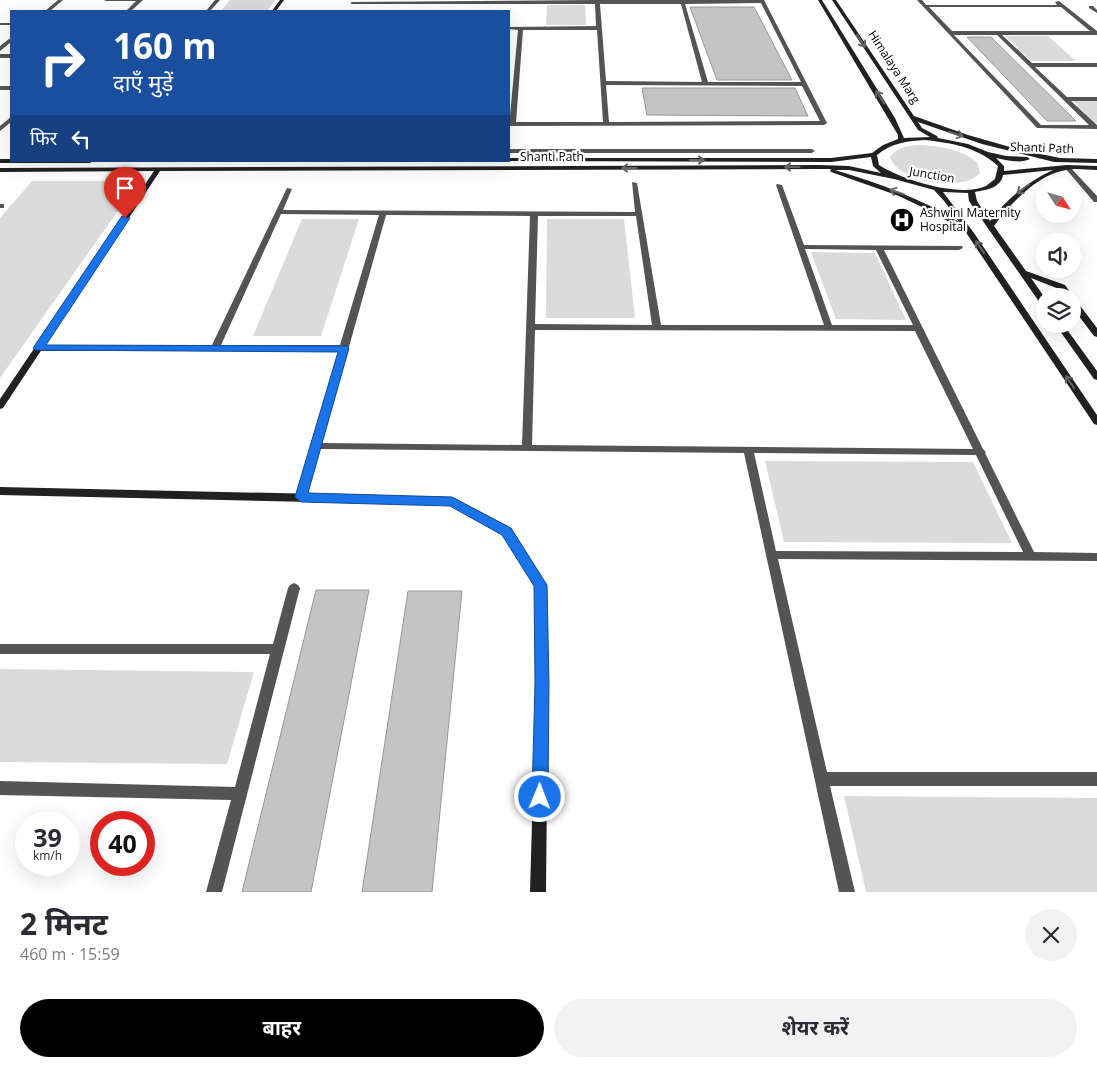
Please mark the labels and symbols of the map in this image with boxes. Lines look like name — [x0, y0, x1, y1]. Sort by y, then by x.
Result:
street label: Himalaya Marg — [864, 27, 925, 107]
one-way arrow — [856, 33, 866, 47]
one-way arrow — [874, 90, 884, 104]
one-way arrow — [948, 130, 964, 139]
street label: Shanti Path — [1010, 138, 1074, 157]
street label: Shanti Path — [520, 148, 584, 165]
one-way arrow — [689, 155, 705, 165]
one-way arrow — [784, 162, 800, 172]
street label: Junction — [907, 162, 956, 187]
one-way arrow — [622, 163, 638, 173]
pin — [104, 167, 146, 218]
north arrow — [1036, 178, 1081, 222]
one-way arrow — [1017, 184, 1030, 195]
one-way arrow — [890, 187, 906, 196]
place label: Ashwini Maternity Hospital — [920, 204, 1022, 235]
hospital icon: Ashwini Maternity Hospital — [889, 207, 915, 233]
one-way arrow — [974, 240, 985, 254]
one-way arrow — [1065, 375, 1075, 389]
position arrow — [513, 770, 565, 822]
speed limit sign: 40 — [90, 811, 155, 876]

